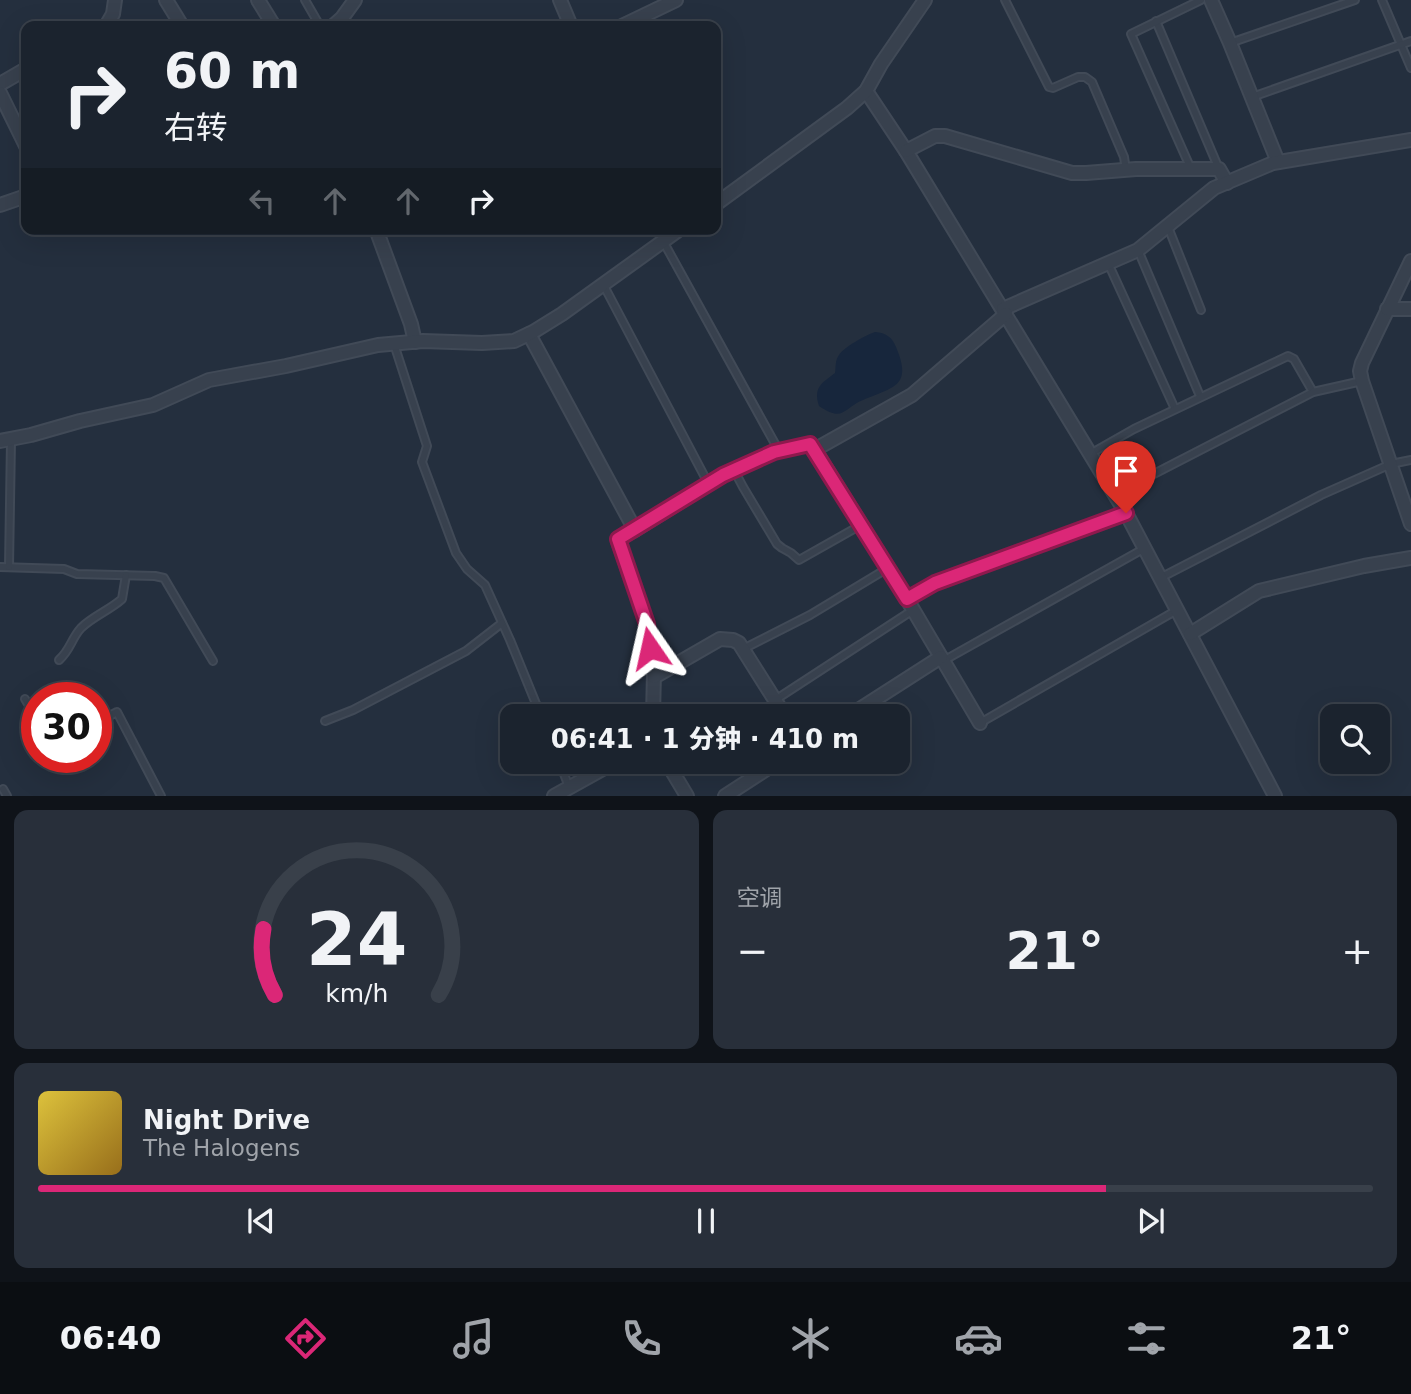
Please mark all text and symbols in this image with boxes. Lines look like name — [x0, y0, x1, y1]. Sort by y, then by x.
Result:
text: 60 m — [164, 43, 300, 100]
icon: right — [49, 49, 140, 140]
text: 右转 — [164, 109, 228, 147]
icon: left — [243, 182, 281, 220]
icon: ahead — [316, 182, 354, 220]
icon: ahead — [389, 182, 427, 220]
icon: right — [462, 182, 500, 220]
pin — [1096, 441, 1156, 513]
icon: arrive — [1107, 452, 1145, 490]
position arrow — [613, 611, 687, 685]
speed limit sign: 30 — [21, 682, 112, 773]
map controls — [1320, 704, 1390, 774]
button: search — [1320, 704, 1390, 774]
text: 06:41 · 1 分钟 · 410 m — [551, 724, 859, 754]
text: 空调 — [737, 885, 783, 911]
text: 24 — [306, 898, 407, 983]
text: 21° — [1006, 921, 1104, 981]
text: − — [737, 929, 768, 973]
text: + — [1341, 929, 1373, 973]
text: km/h — [325, 979, 388, 1008]
text: Night Drive — [143, 1105, 310, 1135]
text: The Halogens — [143, 1135, 300, 1161]
icon: previous — [242, 1202, 280, 1240]
icon: pause — [687, 1202, 725, 1240]
icon: next — [1132, 1202, 1170, 1240]
icon: directions — [281, 1314, 330, 1363]
icon: music — [449, 1314, 498, 1363]
icon: phone — [617, 1314, 666, 1363]
icon: climate — [786, 1314, 835, 1363]
icon: car — [954, 1314, 1003, 1363]
icon: filters — [1122, 1314, 1171, 1363]
text: 06:40 — [60, 1319, 162, 1357]
text: 21° — [1291, 1319, 1351, 1357]

